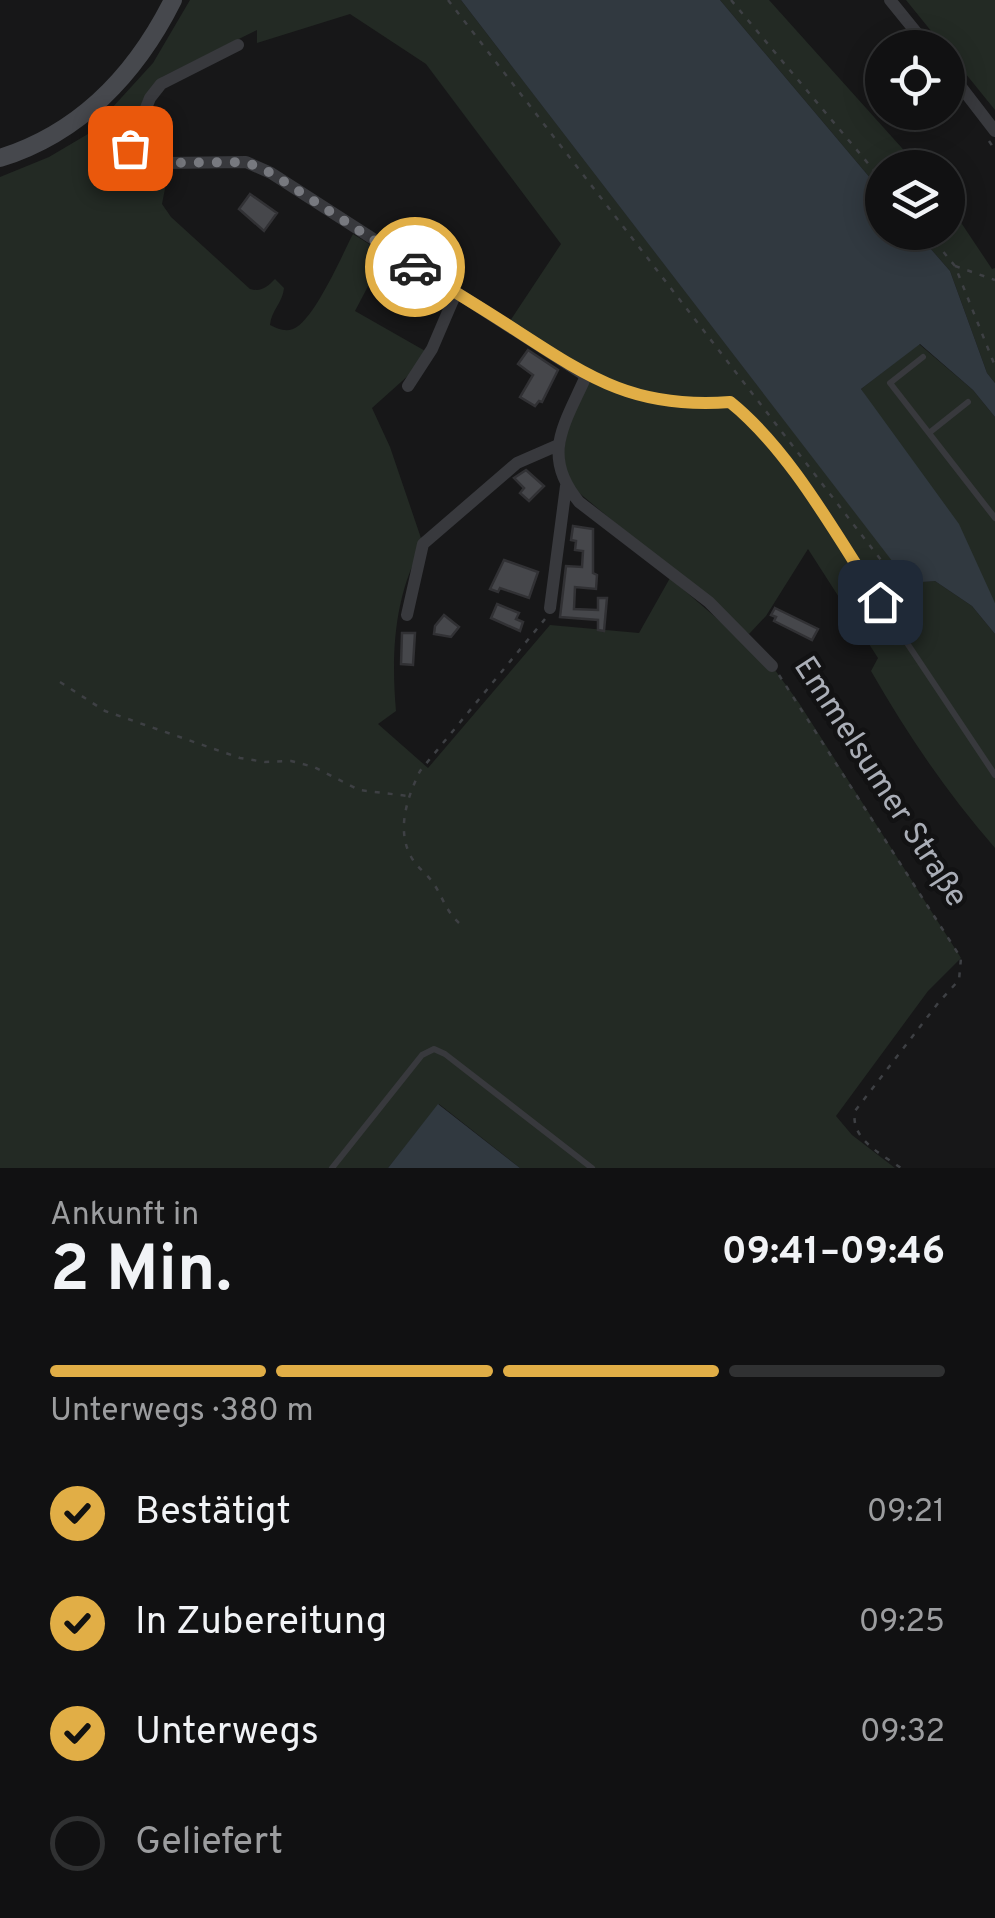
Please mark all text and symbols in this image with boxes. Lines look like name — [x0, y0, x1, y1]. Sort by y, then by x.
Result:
map controls — [865, 30, 965, 250]
button: locate — [865, 30, 965, 130]
pin — [88, 106, 173, 191]
icon: bag — [103, 121, 158, 176]
button: layers — [865, 150, 965, 250]
courier — [365, 217, 465, 317]
icon: car — [388, 240, 443, 295]
pin — [838, 560, 923, 645]
icon: home — [853, 575, 908, 630]
street label: Emmelsumer Straße — [783, 650, 975, 916]
text: Ankunft in — [50, 1196, 199, 1236]
text: 09:41–09:46 — [722, 1229, 945, 1278]
text: 2 Min. — [50, 1232, 232, 1314]
text: Unterwegs · 380 m — [50, 1392, 314, 1432]
icon: check — [50, 1486, 105, 1541]
text: Bestätigt — [135, 1489, 291, 1538]
text: 09:21 — [867, 1493, 945, 1533]
icon: check — [50, 1596, 105, 1651]
text: In Zubereitung — [135, 1599, 387, 1648]
text: 09:25 — [859, 1603, 945, 1643]
icon: check — [50, 1706, 105, 1761]
text: Unterwegs — [135, 1709, 319, 1758]
text: 09:32 — [860, 1713, 945, 1753]
text: Geliefert — [135, 1819, 283, 1868]

